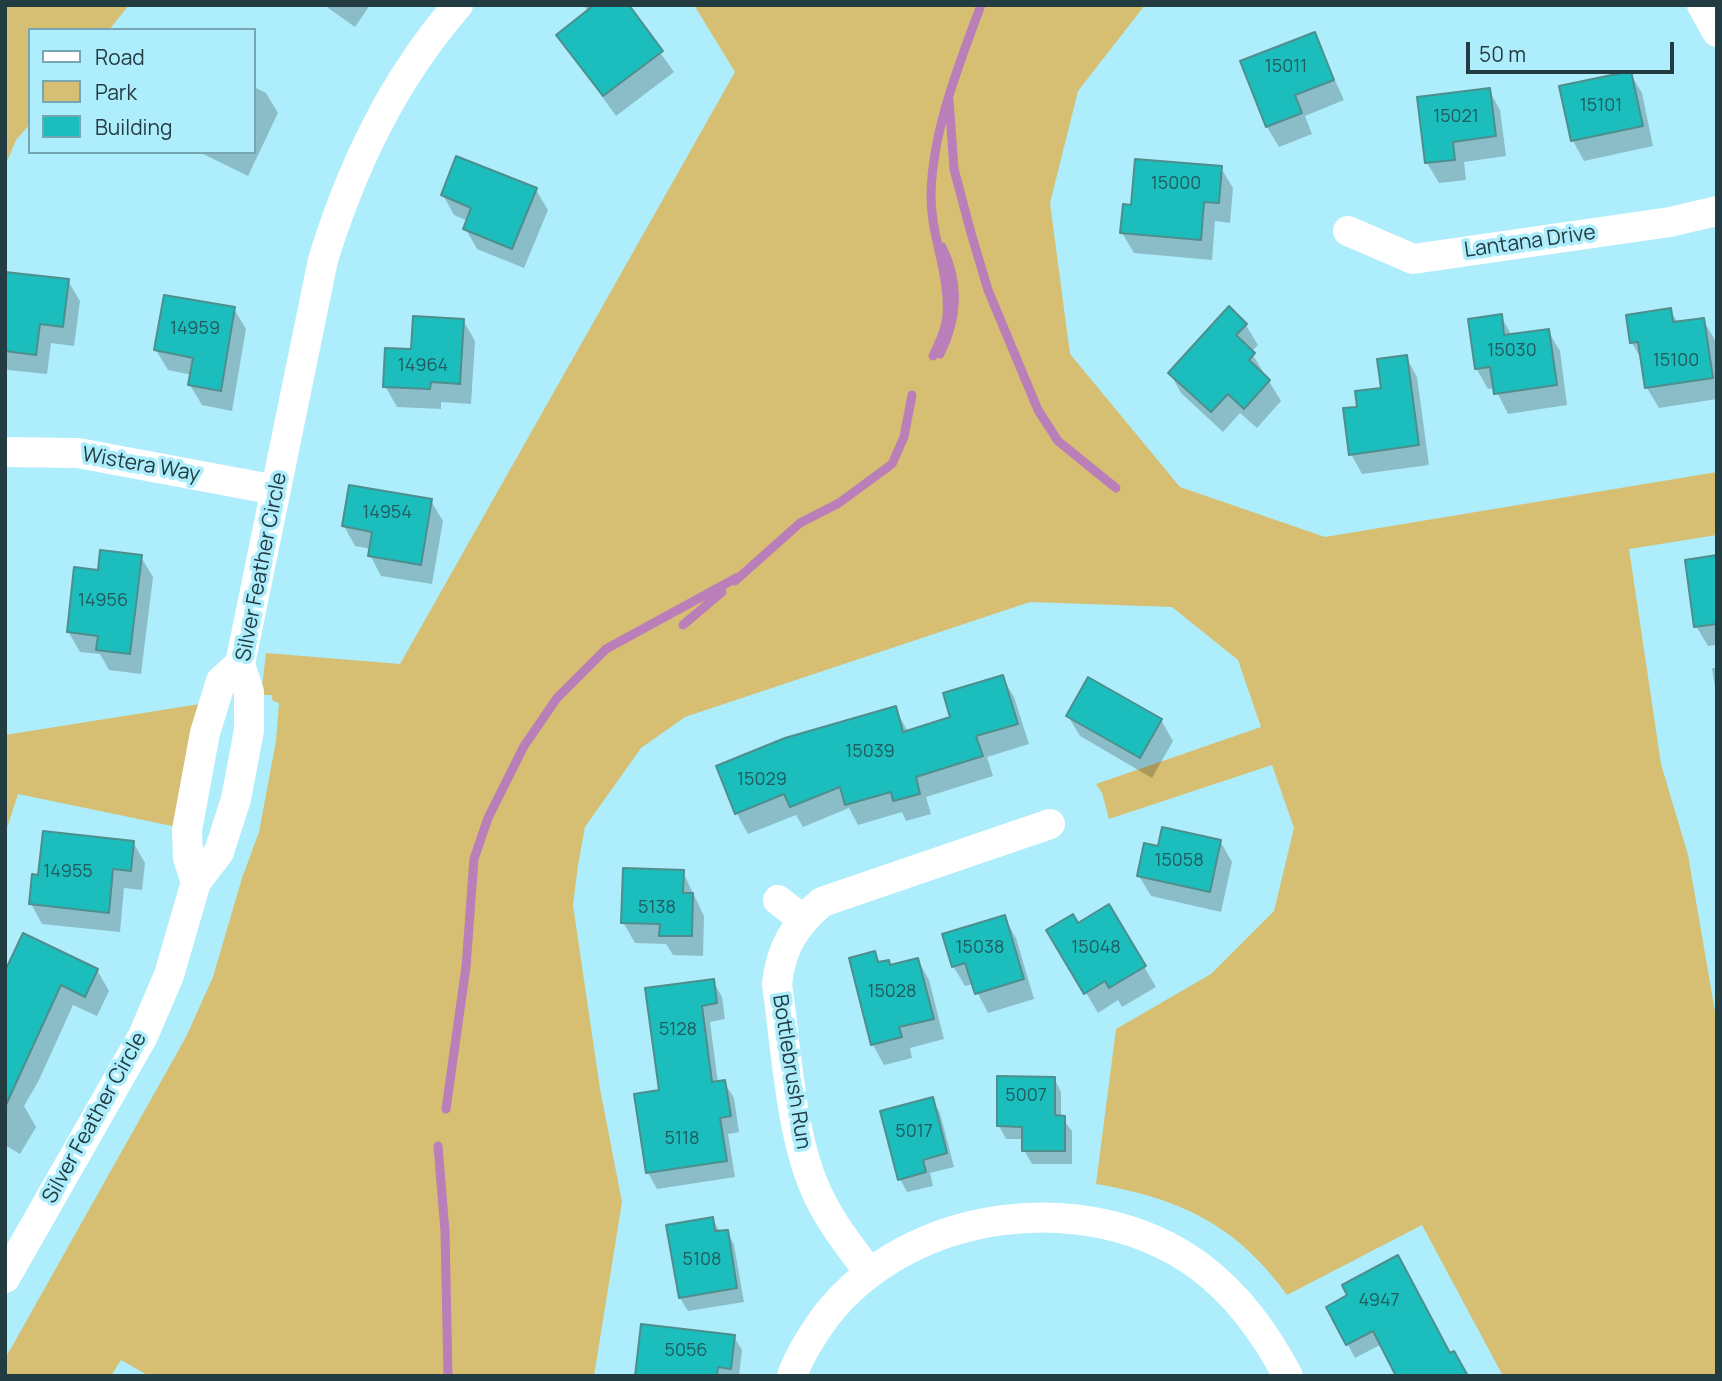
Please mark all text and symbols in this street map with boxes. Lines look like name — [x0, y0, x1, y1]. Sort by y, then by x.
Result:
legend — [28, 28, 256, 154]
scale bar — [1470, 28, 1678, 72]
text: 50 m — [1479, 40, 1526, 68]
text: Road — [95, 43, 145, 71]
house number: 15011 — [1265, 56, 1307, 78]
text: Park — [95, 78, 137, 106]
house number: 15101 — [1580, 95, 1622, 117]
house number: 15021 — [1433, 106, 1479, 128]
text: Building — [95, 113, 172, 141]
house number: 15000 — [1151, 173, 1201, 195]
street label: Lantana Drive — [1463, 220, 1597, 264]
house number: 14959 — [170, 318, 220, 340]
house number: 15030 — [1487, 340, 1537, 362]
house number: 15100 — [1653, 350, 1699, 372]
house number: 14964 — [398, 355, 448, 377]
street label: Wistera Way — [80, 442, 202, 488]
street label: Silver Feather Circle — [231, 470, 293, 664]
house number: 14954 — [362, 502, 412, 524]
house number: 14956 — [78, 590, 128, 612]
house number: 15039 — [845, 741, 895, 763]
house number: 15029 — [737, 769, 787, 791]
house number: 15058 — [1154, 850, 1204, 872]
house number: 14955 — [43, 861, 93, 883]
house number: 5138 — [638, 897, 676, 919]
house number: 15038 — [956, 937, 1004, 959]
house number: 15048 — [1071, 937, 1121, 959]
house number: 15028 — [867, 981, 917, 1003]
street label: Bottlebrush Run — [766, 993, 816, 1151]
house number: 5128 — [659, 1019, 697, 1041]
street label: Silver Feather Circle — [38, 1028, 152, 1208]
house number: 5007 — [1005, 1085, 1047, 1107]
house number: 5017 — [895, 1121, 933, 1143]
house number: 5118 — [665, 1128, 699, 1150]
house number: 5108 — [683, 1249, 721, 1271]
house number: 4947 — [1358, 1290, 1400, 1312]
house number: 5056 — [665, 1340, 707, 1362]

